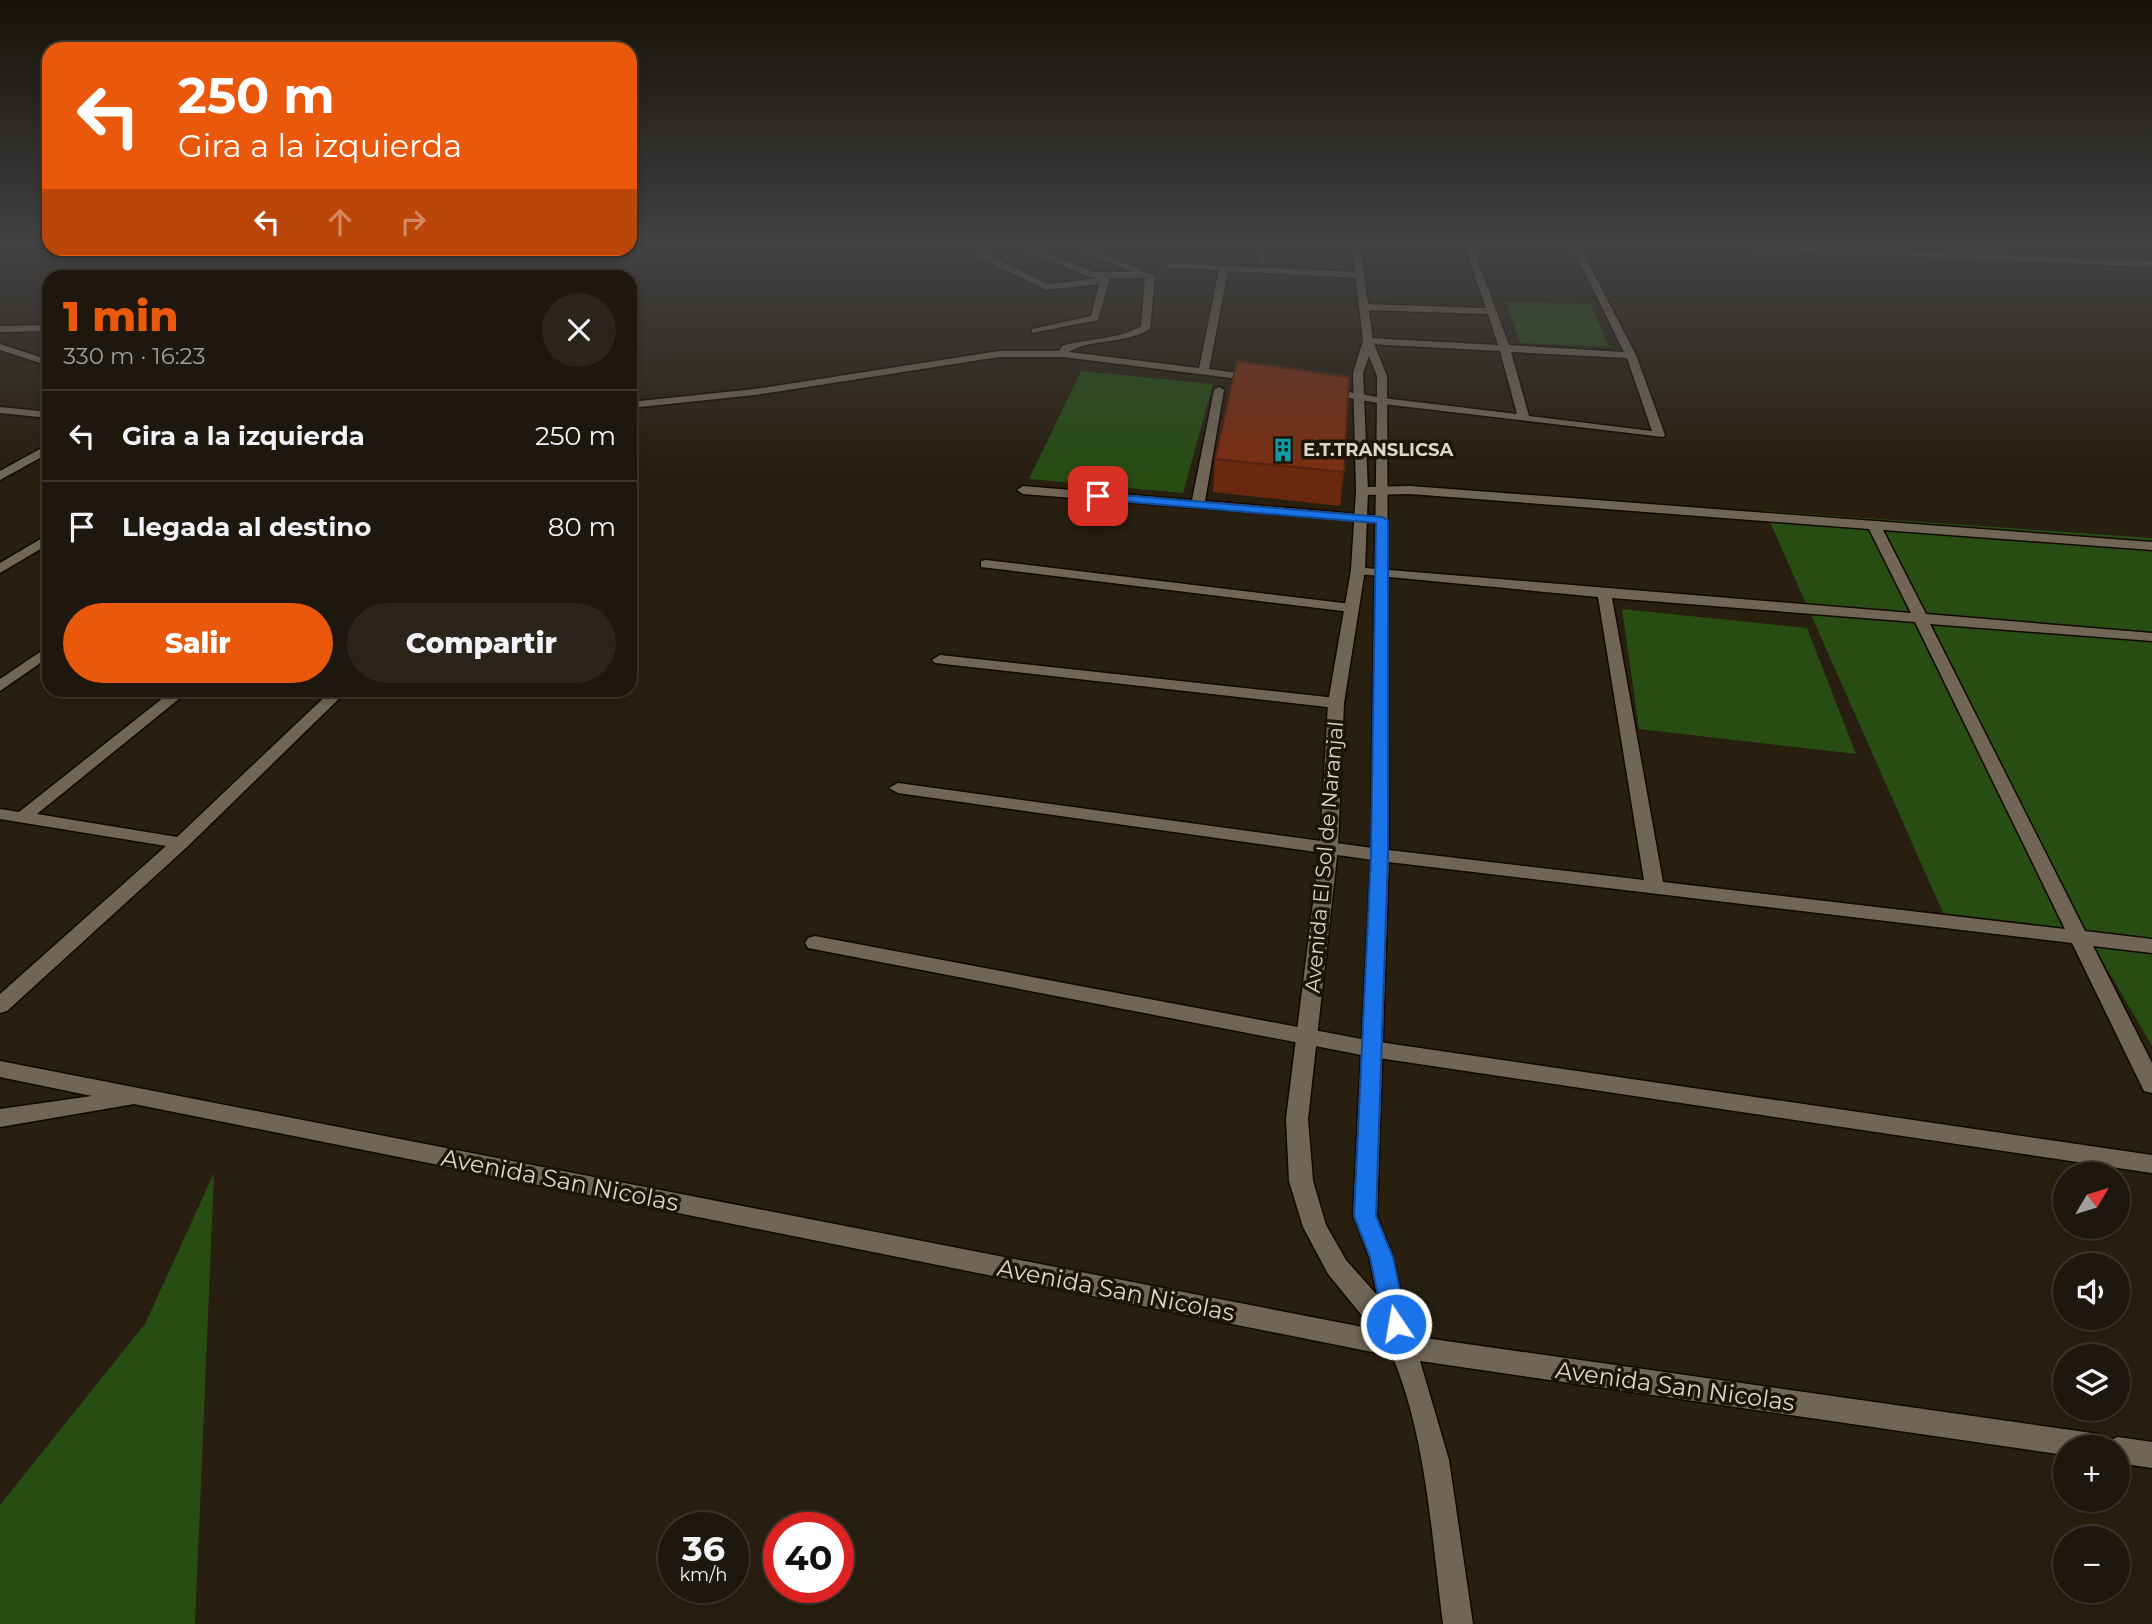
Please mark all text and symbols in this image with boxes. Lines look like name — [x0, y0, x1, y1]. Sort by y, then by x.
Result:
text: 250 m — [178, 66, 335, 125]
icon: left — [63, 70, 154, 161]
text: Gira a la izquierda — [178, 126, 462, 165]
icon: left — [248, 203, 286, 241]
icon: ahead — [321, 203, 359, 241]
icon: right — [394, 203, 432, 241]
text: 1 min — [63, 290, 179, 342]
button: close — [542, 293, 616, 367]
text: 330 m · 16:23 — [63, 342, 206, 370]
icon: left — [63, 417, 101, 455]
text: Gira a la izquierda — [122, 420, 365, 452]
text: 250 m — [535, 420, 616, 452]
building icon: E.T.TRANSLICSA — [1269, 436, 1297, 464]
place label: E.T.TRANSLICSA — [1303, 439, 1453, 461]
pin — [1068, 466, 1128, 526]
icon: arrive — [1079, 477, 1117, 515]
icon: arrive — [63, 508, 101, 546]
text: Llegada al destino — [122, 511, 371, 543]
text: 80 m — [548, 511, 616, 543]
button: Salir — [63, 603, 333, 683]
button: Compartir — [347, 603, 616, 683]
street label: Avenida El Sol de Naranjal — [1300, 720, 1348, 994]
street label: Avenida San Nicolas — [439, 1143, 681, 1217]
north arrow — [2053, 1162, 2130, 1239]
map controls — [2053, 1162, 2130, 1603]
street label: Avenida San Nicolas — [995, 1253, 1237, 1327]
button: sound — [2053, 1253, 2130, 1330]
position arrow — [1359, 1287, 1433, 1361]
button: layers — [2053, 1344, 2130, 1421]
street label: Avenida San Nicolas — [1554, 1355, 1796, 1417]
button: + — [2053, 1435, 2130, 1512]
speed limit sign: 40 — [763, 1512, 854, 1603]
button: − — [2053, 1526, 2130, 1603]
text: 36 — [682, 1527, 725, 1570]
text: km/h — [679, 1564, 728, 1586]

